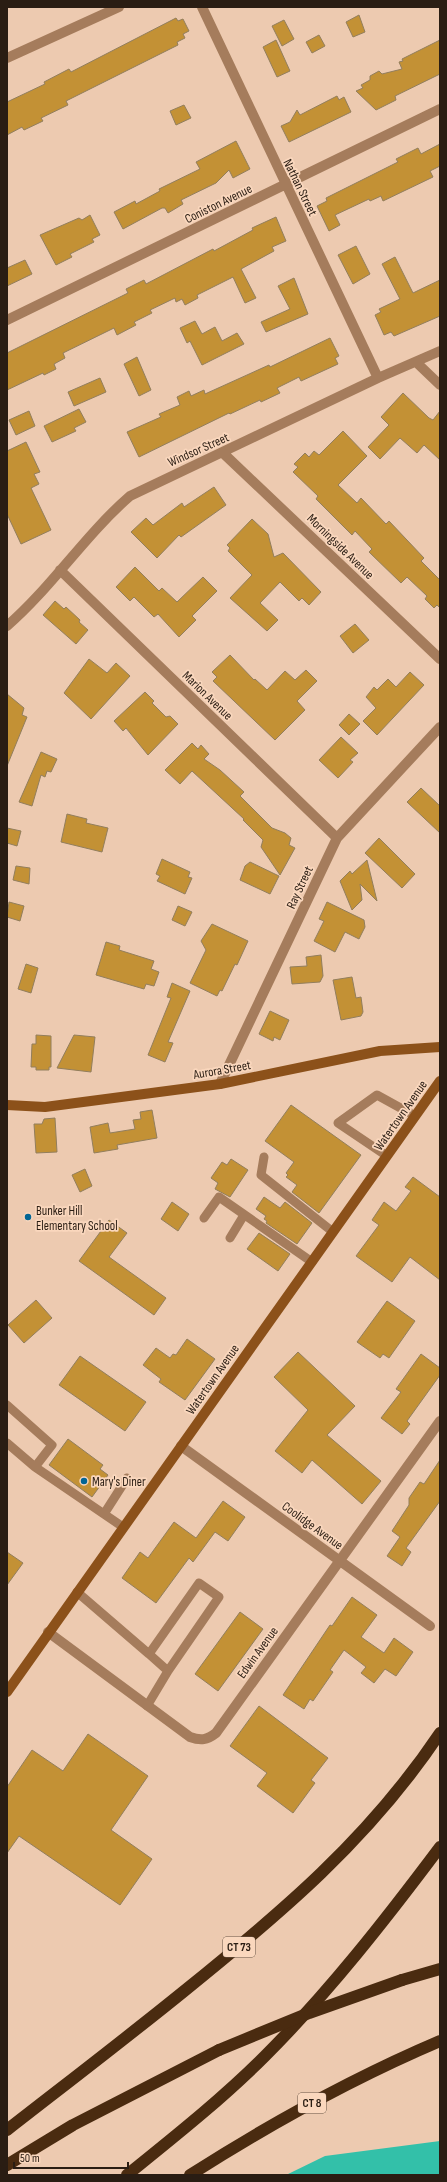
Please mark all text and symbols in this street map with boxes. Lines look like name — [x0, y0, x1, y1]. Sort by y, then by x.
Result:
street label: Nathan Street — [279, 156, 321, 218]
street label: Coniston Avenue — [182, 181, 255, 227]
street label: Windsor Street — [165, 429, 231, 470]
street label: Morningside Avenue — [303, 511, 377, 583]
street label: Marion Avenue — [179, 668, 236, 724]
street label: Ray Street — [283, 864, 317, 911]
street label: Aurora Street — [191, 1057, 252, 1083]
street label: Watertown Avenue — [371, 1077, 431, 1154]
place label: Bunker Hill Elementary School — [36, 1203, 118, 1234]
marker: Bunker Hill Elementary School — [23, 1212, 33, 1222]
street label: Watertown Avenue — [183, 1341, 243, 1418]
place label: Mary's Diner — [92, 1474, 146, 1490]
marker: Mary's Diner — [79, 1476, 89, 1486]
street label: Coolidge Avenue — [279, 1498, 346, 1553]
street label: Edwin Avenue — [234, 1624, 282, 1681]
road number: CT 73 — [223, 1937, 255, 1957]
road number: CT 8 — [298, 2093, 326, 2113]
scale bar — [14, 2144, 128, 2170]
text: 50 m — [20, 2151, 40, 2166]

